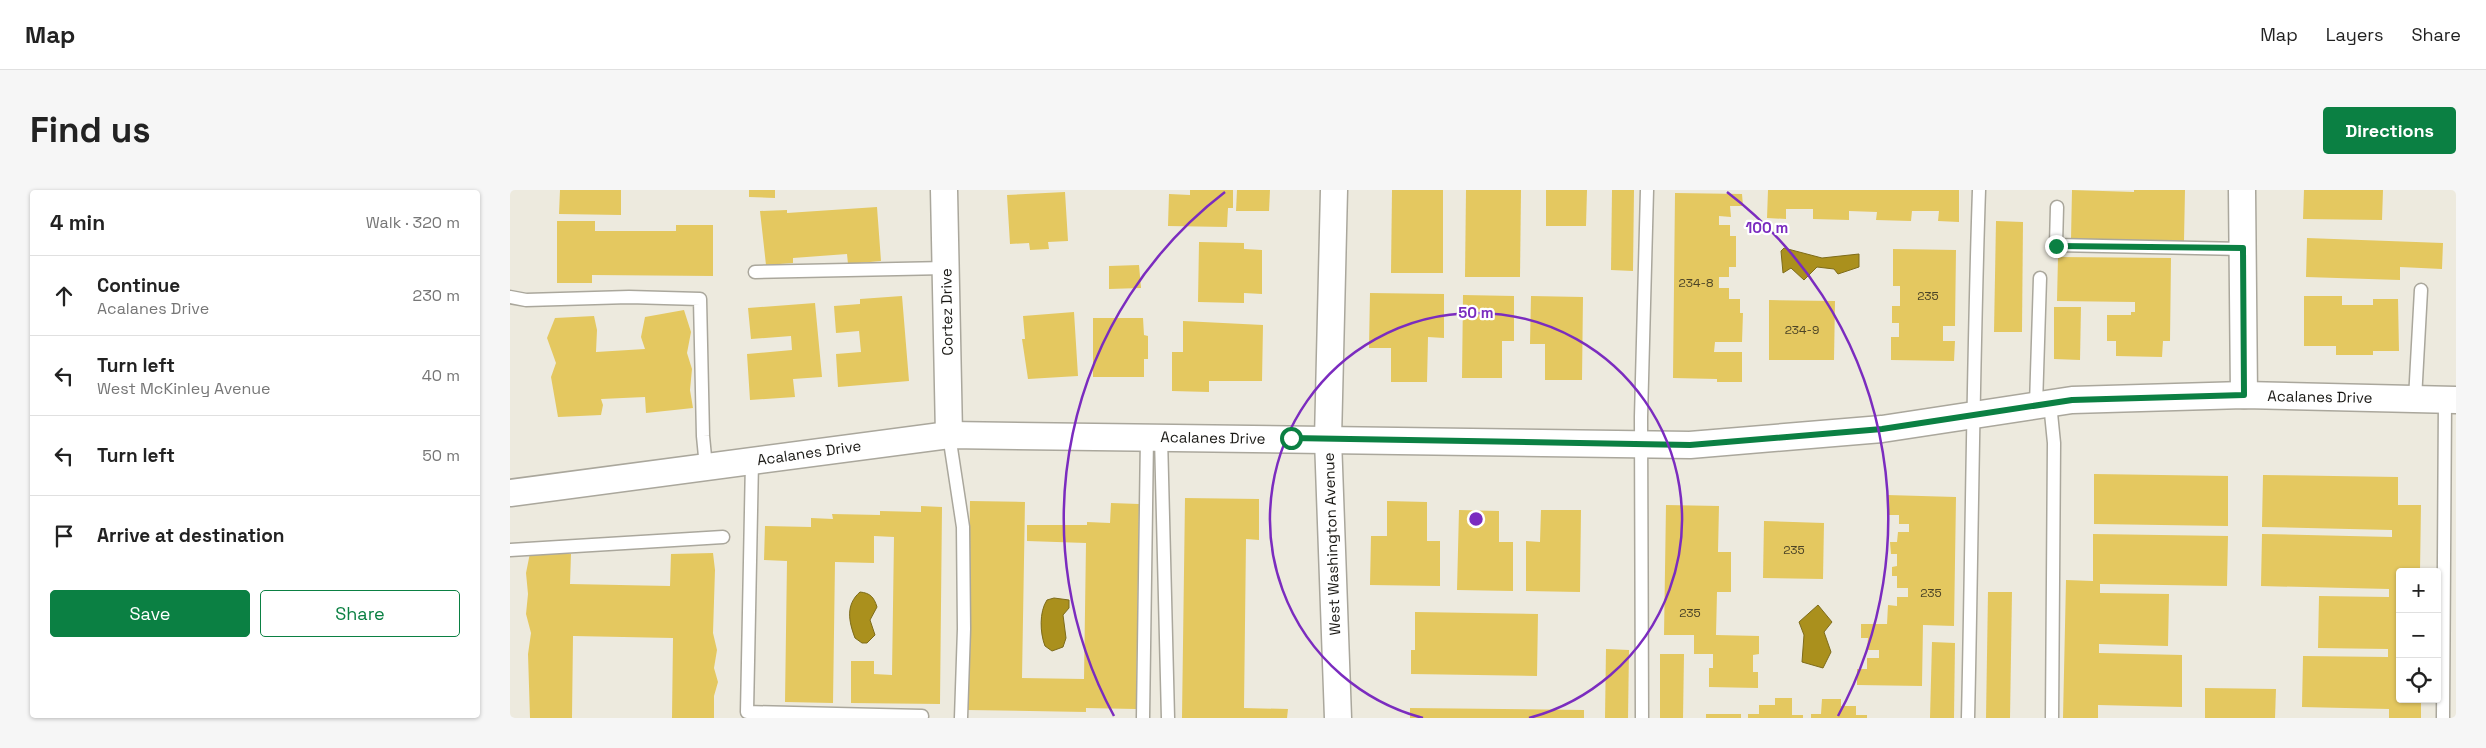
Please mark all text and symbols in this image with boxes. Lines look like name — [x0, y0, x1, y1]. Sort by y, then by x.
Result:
text: Map — [25, 19, 75, 50]
text: Map — [2260, 23, 2298, 46]
text: Layers — [2326, 23, 2383, 46]
text: Share — [2411, 23, 2461, 46]
button: Directions — [2323, 107, 2456, 154]
text: Find us — [30, 108, 151, 152]
text: 4 min — [50, 209, 105, 236]
text: Walk · 320 m — [366, 212, 460, 233]
text: 100 m — [1746, 218, 1788, 237]
route end — [2045, 235, 2068, 258]
street label: Cortez Drive — [936, 268, 957, 356]
text: Continue — [97, 273, 180, 298]
house number: 234-8 — [1679, 275, 1713, 291]
icon: ahead — [50, 282, 78, 310]
text: 230 m — [413, 285, 460, 306]
house number: 235 — [1917, 288, 1939, 304]
text: Acalanes Drive — [97, 298, 209, 319]
text: 50 m — [1458, 303, 1494, 322]
house number: 234-9 — [1785, 322, 1819, 338]
text: Turn left — [97, 353, 175, 378]
icon: left — [50, 362, 78, 390]
text: 40 m — [422, 365, 460, 386]
text: West McKinley Avenue — [97, 378, 270, 399]
street label: Acalanes Drive — [2267, 386, 2373, 407]
street label: Acalanes Drive — [1160, 427, 1266, 448]
route start — [1280, 427, 1303, 450]
street label: Acalanes Drive — [756, 436, 862, 469]
icon: left — [50, 442, 78, 470]
text: Turn left — [97, 443, 175, 468]
text: 50 m — [422, 445, 460, 466]
street label: West Washington Avenue — [1319, 452, 1344, 636]
centre of rings — [1467, 510, 1485, 528]
icon: arrive — [50, 522, 78, 550]
text: Arrive at destination — [97, 523, 285, 548]
house number: 235 — [1783, 542, 1805, 558]
map controls — [2396, 568, 2441, 703]
button: + — [2396, 568, 2441, 613]
house number: 235 — [1920, 585, 1942, 601]
button: Save — [50, 590, 250, 637]
button: Share — [260, 590, 460, 637]
house number: 235 — [1679, 605, 1701, 621]
button: − — [2396, 613, 2441, 658]
button: locate — [2396, 658, 2441, 703]

